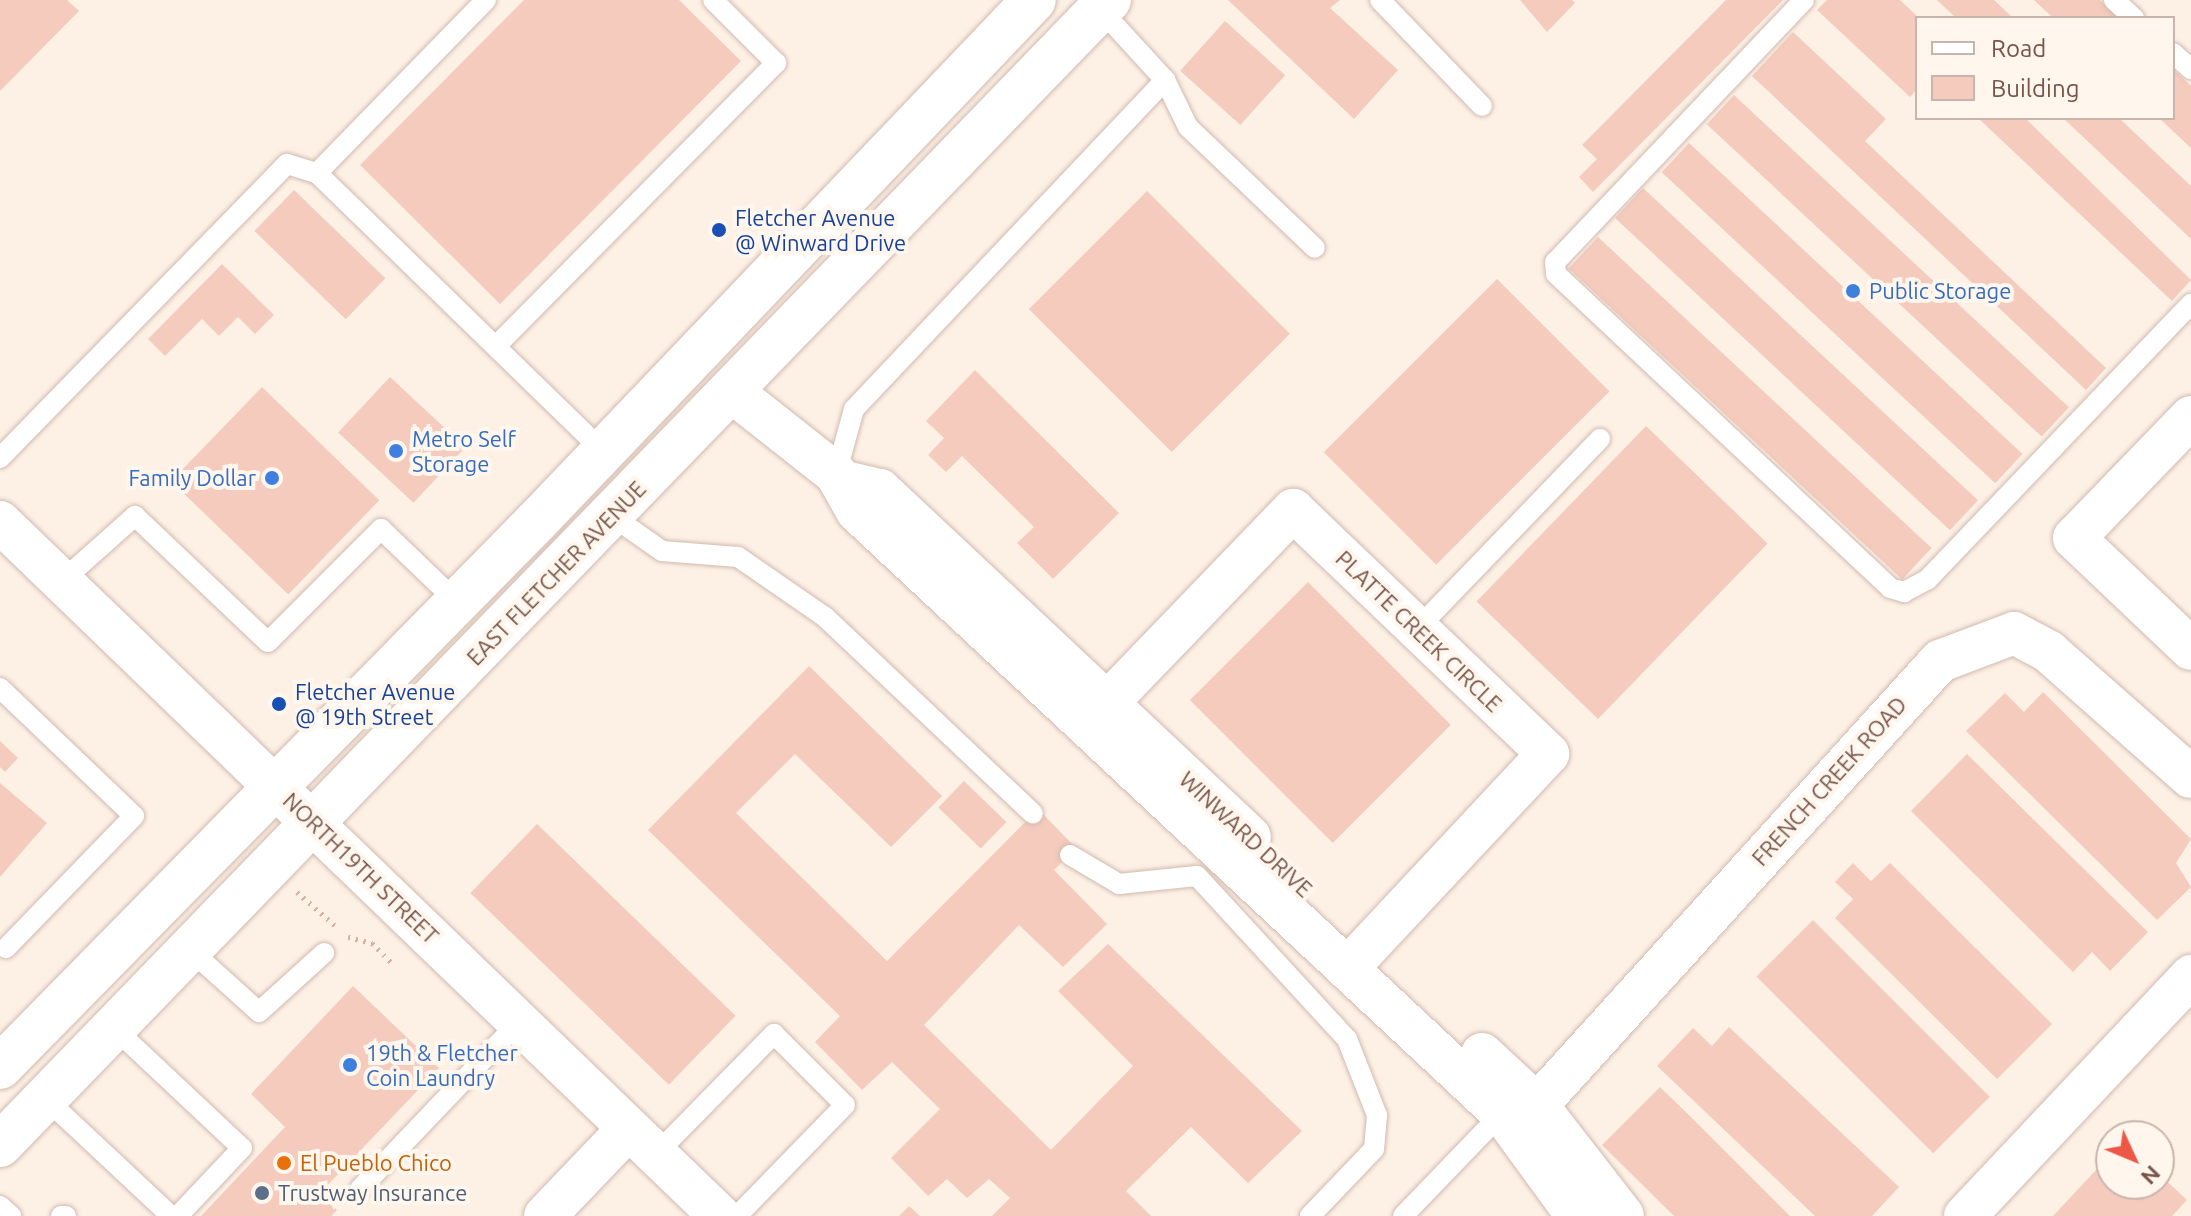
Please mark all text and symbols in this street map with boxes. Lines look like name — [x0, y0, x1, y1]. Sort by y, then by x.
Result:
legend — [1915, 16, 2175, 120]
text: Road — [1991, 35, 2046, 62]
text: Building — [1991, 75, 2079, 102]
place label: Fletcher Avenue @ Winward Drive — [735, 204, 906, 256]
marker: Fletcher Avenue @ Winward Drive — [710, 221, 728, 239]
place label: Public Storage — [1869, 278, 2011, 304]
marker: Public Storage — [1844, 282, 1862, 300]
place label: Metro Self Storage — [412, 425, 516, 476]
marker: Metro Self Storage — [387, 442, 405, 460]
place label: Family Dollar — [129, 465, 256, 491]
marker: Family Dollar — [263, 469, 281, 487]
street label: EAST FLETCHER AVENUE — [461, 476, 651, 670]
street label: PLATTE CREEK CIRCLE — [1331, 545, 1507, 717]
place label: Fletcher Avenue @ 19th Street — [295, 678, 456, 730]
street label: FRENCH CREEK ROAD — [1746, 691, 1912, 871]
marker: Fletcher Avenue @ 19th Street — [270, 695, 288, 713]
street label: WINWARD DRIVE — [1174, 766, 1318, 902]
street label: NORTH19TH STREET — [278, 787, 444, 949]
place label: 19th & Fletcher Coin Laundry — [366, 1039, 518, 1090]
marker: 19th & Fletcher Coin Laundry — [341, 1056, 359, 1074]
north arrow — [2095, 1120, 2175, 1200]
place label: El Pueblo Chico — [300, 1150, 452, 1176]
marker: El Pueblo Chico — [275, 1154, 293, 1172]
text: N — [2136, 1161, 2166, 1190]
place label: Trustway Insurance — [278, 1180, 467, 1206]
marker: Trustway Insurance — [253, 1184, 271, 1202]

